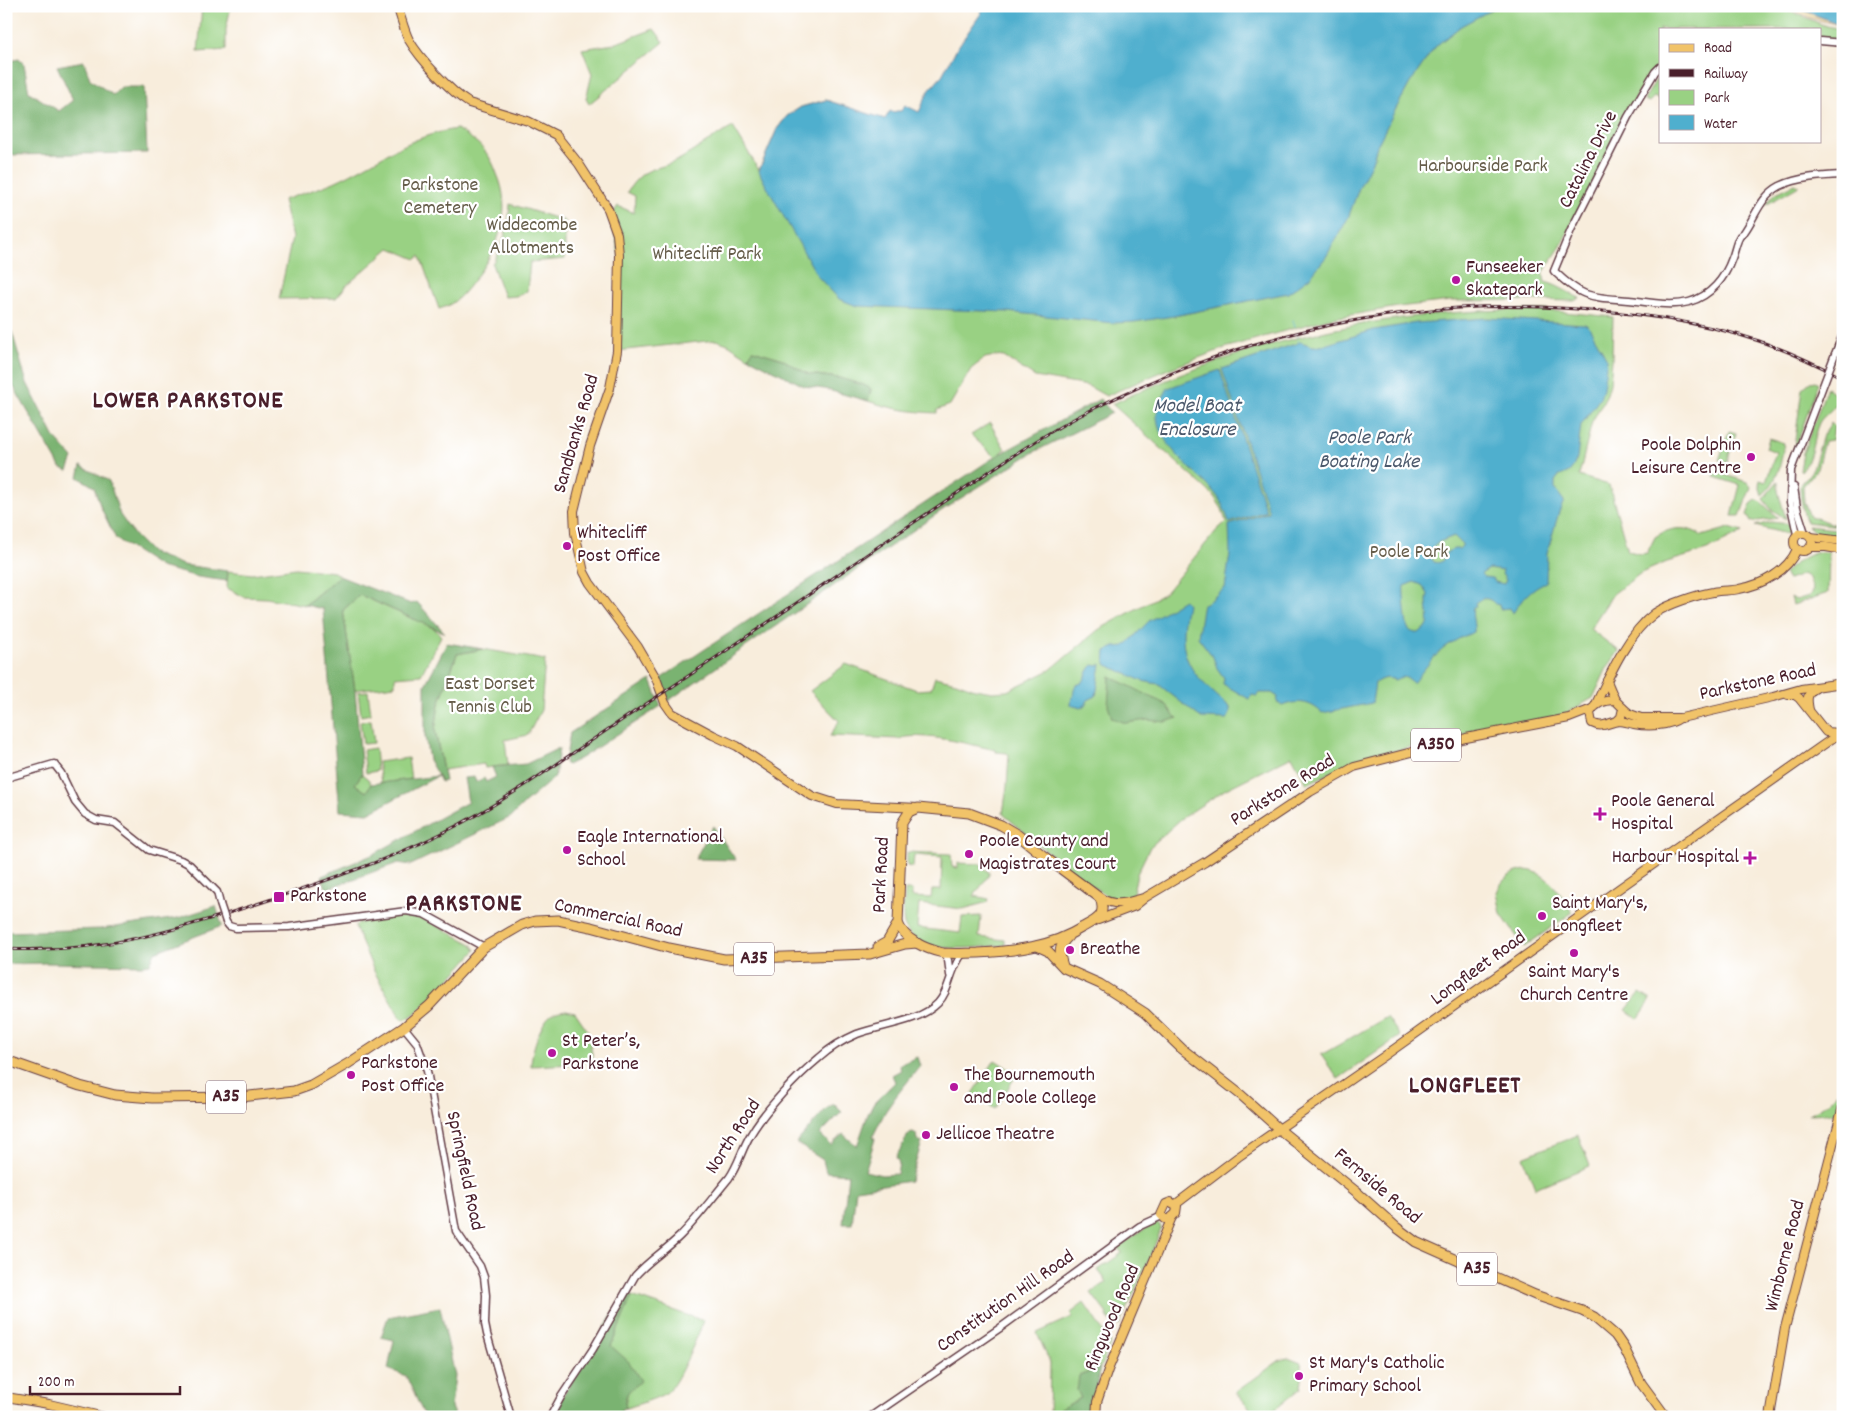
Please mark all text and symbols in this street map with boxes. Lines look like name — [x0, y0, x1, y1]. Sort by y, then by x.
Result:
legend — [1659, 28, 1822, 142]
text: Road — [1704, 38, 1732, 60]
text: Railway — [1704, 64, 1748, 86]
text: Park — [1704, 88, 1730, 110]
street label: Catalina Drive — [1552, 106, 1626, 214]
text: Water — [1704, 114, 1738, 136]
park label: Harbourside Park — [1418, 153, 1548, 181]
park label: Parkstone Cemetery — [402, 172, 479, 223]
park label: Widdecombe Allotments — [487, 212, 578, 263]
park label: Whitecliff Park — [652, 241, 762, 269]
place label: Funseeker Skatepark — [1466, 254, 1544, 305]
marker: Funseeker Skatepark — [1450, 274, 1462, 286]
street label: Sandbanks Road — [547, 371, 607, 497]
district label: LOWER PARKSTONE — [93, 384, 283, 420]
water label: Model Boat Enclosure — [1153, 392, 1243, 446]
water label: Poole Park Boating Lake — [1319, 424, 1421, 478]
place label: Poole Dolphin Leisure Centre — [1631, 432, 1741, 483]
marker: Poole Dolphin Leisure Centre — [1745, 451, 1757, 463]
place label: Whitecliff Post Office — [577, 520, 661, 571]
park label: Poole Park — [1369, 539, 1449, 567]
marker: Whitecliff Post Office — [561, 540, 573, 552]
street label: Parkstone Road — [1697, 657, 1819, 709]
park label: East Dorset Tennis Club — [445, 671, 535, 722]
road number: A350 — [1411, 728, 1461, 762]
street label: Parkstone Road — [1225, 748, 1341, 834]
place label: Poole General Hospital — [1611, 788, 1715, 839]
marker: Poole General Hospital — [1593, 807, 1607, 821]
place label: Eagle International School — [577, 824, 724, 875]
place label: Poole County and Magistrates Court — [979, 828, 1117, 879]
street label: Park Road — [866, 836, 898, 914]
marker: Eagle International School — [561, 844, 573, 856]
place label: Harbour Hospital — [1612, 844, 1739, 872]
marker: Poole County and Magistrates Court — [963, 848, 975, 860]
marker: Harbour Hospital — [1743, 851, 1757, 865]
place label: Parkstone — [290, 883, 367, 911]
district label: PARKSTONE — [406, 887, 522, 923]
marker: Parkstone — [272, 890, 286, 904]
place label: Saint Mary's, Longfleet — [1552, 890, 1648, 941]
street label: Commercial Road — [551, 892, 685, 946]
marker: Saint Mary's, Longfleet — [1536, 910, 1548, 922]
street label: Longfleet Road — [1425, 925, 1533, 1013]
place label: Breathe — [1080, 936, 1141, 964]
road number: A35 — [734, 942, 774, 976]
marker: Breathe — [1064, 944, 1076, 956]
marker: Saint Mary's Church Centre — [1568, 947, 1580, 959]
place label: Saint Mary's Church Centre — [1520, 959, 1628, 1010]
place label: St Peter’s, Parkstone — [562, 1028, 640, 1079]
marker: St Peter’s, Parkstone — [546, 1047, 558, 1059]
place label: Parkstone Post Office — [361, 1050, 445, 1101]
place label: The Bournemouth and Poole College — [964, 1062, 1096, 1113]
marker: Parkstone Post Office — [345, 1069, 357, 1081]
district label: LONGFLEET — [1409, 1069, 1521, 1105]
road number: A35 — [206, 1080, 246, 1114]
marker: The Bournemouth and Poole College — [948, 1081, 960, 1093]
street label: North Road — [699, 1094, 769, 1180]
street label: Springfield Road — [438, 1109, 490, 1233]
place label: Jellicoe Theatre — [936, 1121, 1055, 1149]
marker: Jellicoe Theatre — [920, 1129, 932, 1141]
street label: Fernside Road — [1327, 1142, 1427, 1232]
street label: Wimborne Road — [1759, 1197, 1813, 1315]
street label: Constitution Hill Road — [931, 1244, 1081, 1360]
road number: A35 — [1457, 1252, 1497, 1286]
street label: Ringwood Road — [1078, 1260, 1148, 1376]
place label: St Mary's Catholic Primary School — [1309, 1350, 1445, 1401]
scale bar — [30, 1363, 180, 1395]
marker: St Mary's Catholic Primary School — [1293, 1370, 1305, 1382]
text: 200 m — [38, 1372, 75, 1394]

